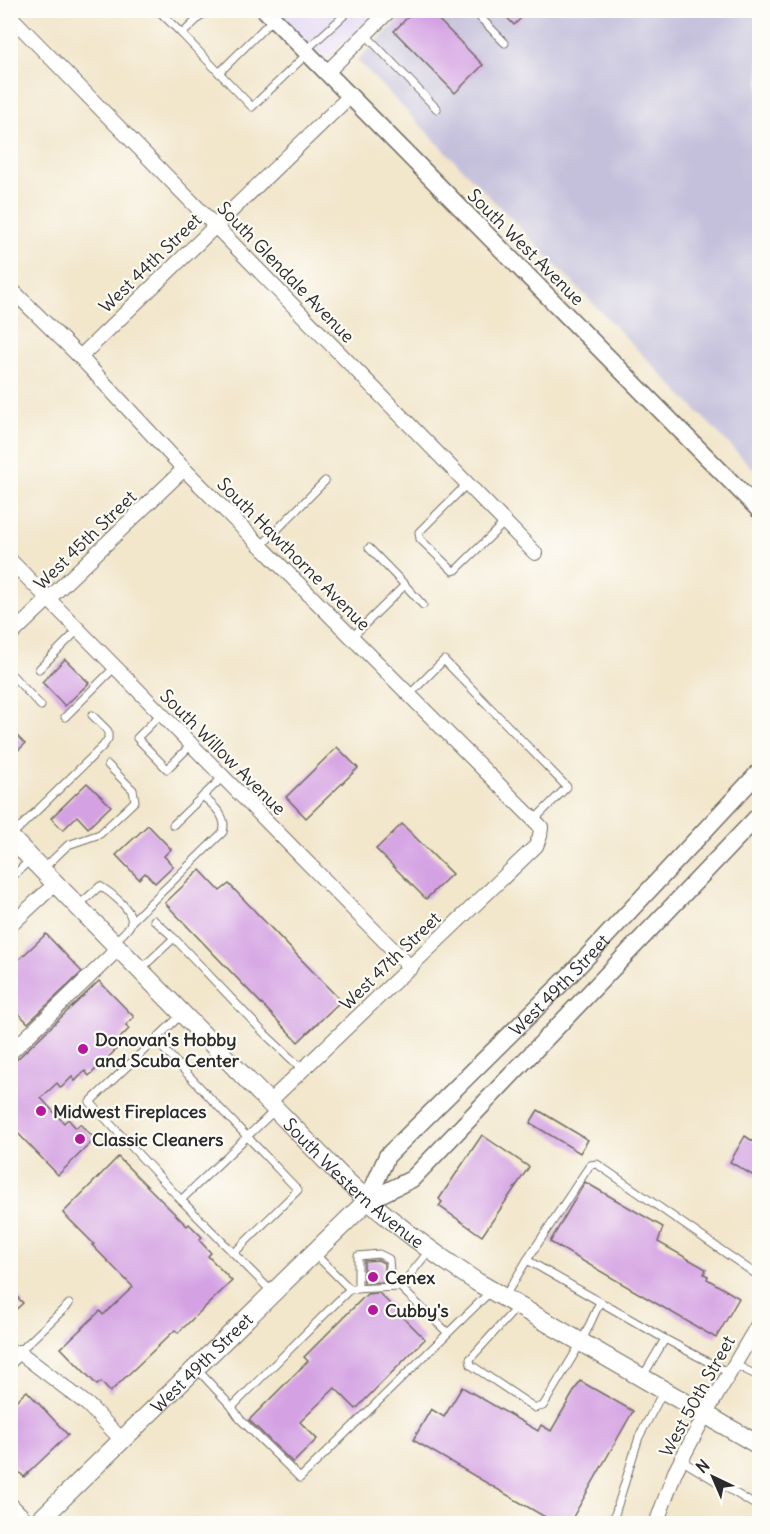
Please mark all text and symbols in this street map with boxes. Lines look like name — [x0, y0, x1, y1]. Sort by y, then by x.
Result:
street label: South West Avenue — [463, 184, 589, 310]
street label: South Glendale Avenue — [213, 196, 359, 348]
street label: West 44th Street — [94, 208, 206, 318]
street label: South Hawthorne Avenue — [213, 473, 375, 635]
street label: West 45th Street — [29, 485, 141, 595]
street label: South Willow Avenue — [155, 684, 291, 820]
street label: West 47th Street — [335, 907, 445, 1015]
street label: West 49th Street — [504, 929, 614, 1040]
place label: Donovan's Hobby and Scuba Center — [95, 1028, 240, 1072]
marker: Donovan's Hobby and Scuba Center — [76, 1042, 90, 1056]
place label: Midwest Fireplaces — [53, 1100, 206, 1123]
marker: Midwest Fireplaces — [34, 1104, 48, 1118]
street label: South Western Avenue — [279, 1113, 429, 1253]
place label: Classic Cleaners — [92, 1128, 224, 1151]
marker: Classic Cleaners — [73, 1132, 87, 1146]
place label: Cenex — [385, 1266, 435, 1289]
marker: Cenex — [366, 1270, 380, 1284]
place label: Cubby's — [385, 1299, 449, 1322]
marker: Cubby's — [366, 1303, 380, 1317]
street label: West 49th Street — [145, 1308, 257, 1418]
street label: West 50th Street — [654, 1331, 740, 1461]
north arrow — [683, 1447, 743, 1507]
text: N — [692, 1455, 714, 1477]

